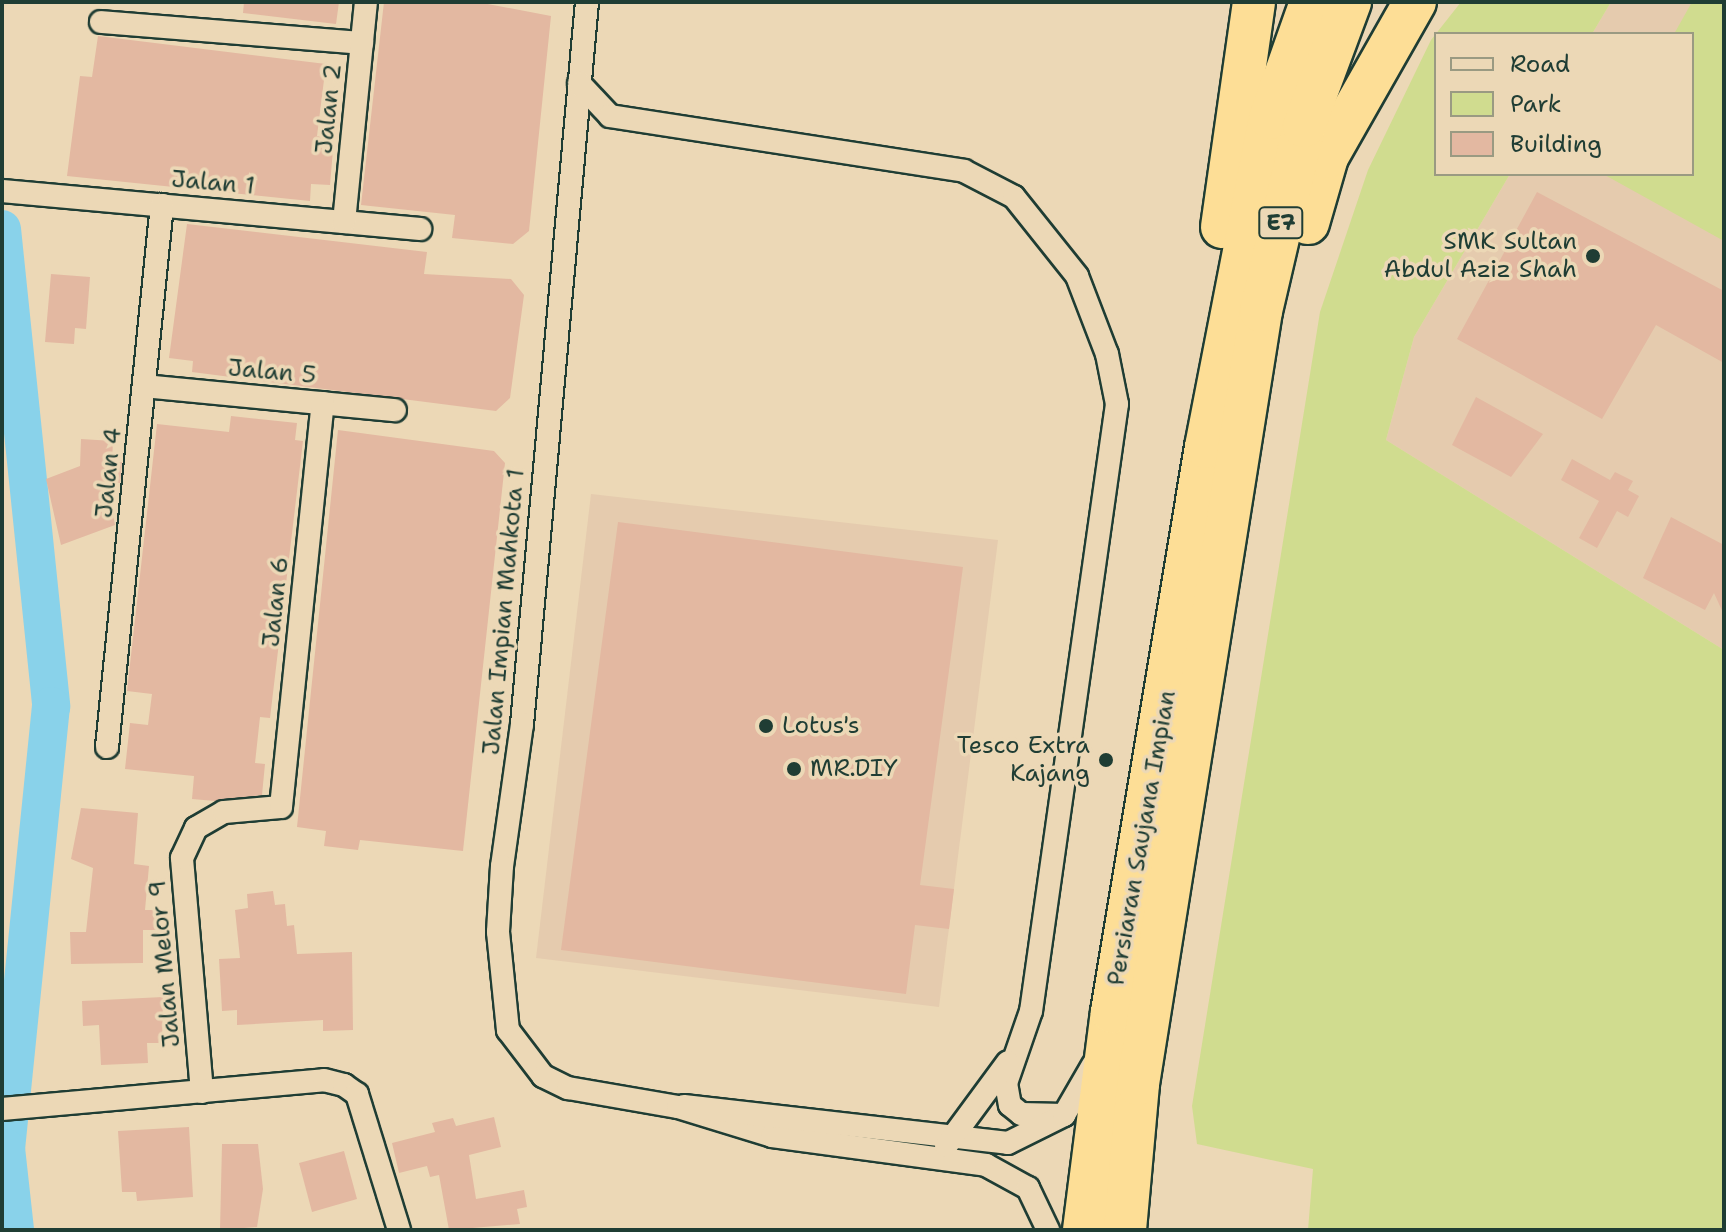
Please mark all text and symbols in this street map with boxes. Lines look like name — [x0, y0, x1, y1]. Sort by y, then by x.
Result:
legend — [1434, 32, 1694, 176]
text: Road — [1510, 48, 1570, 80]
street label: Jalan 2 — [310, 62, 348, 156]
text: Park — [1510, 88, 1562, 120]
text: Building — [1510, 128, 1602, 160]
street label: Jalan 1 — [170, 165, 256, 201]
road number: E7 — [1257, 205, 1305, 241]
place label: SMK Sultan Abdul Aziz Shah — [1384, 228, 1577, 284]
marker: SMK Sultan Abdul Aziz Shah — [1584, 247, 1602, 265]
street label: Jalan 5 — [227, 354, 317, 390]
street label: Jalan 4 — [90, 426, 128, 520]
street label: Jalan Impian Mahkota 1 — [477, 468, 531, 756]
street label: Jalan 6 — [257, 555, 295, 649]
street label: Persiaran Saujana Impian — [1102, 688, 1182, 988]
place label: Lotus's — [782, 712, 860, 740]
marker: Lotus's — [757, 717, 775, 735]
place label: Tesco Extra Kajang — [957, 732, 1090, 788]
marker: Tesco Extra Kajang — [1097, 751, 1115, 769]
place label: MR.DIY — [810, 755, 898, 783]
marker: MR.DIY — [785, 760, 803, 778]
street label: Jalan Melor 9 — [143, 879, 187, 1049]

